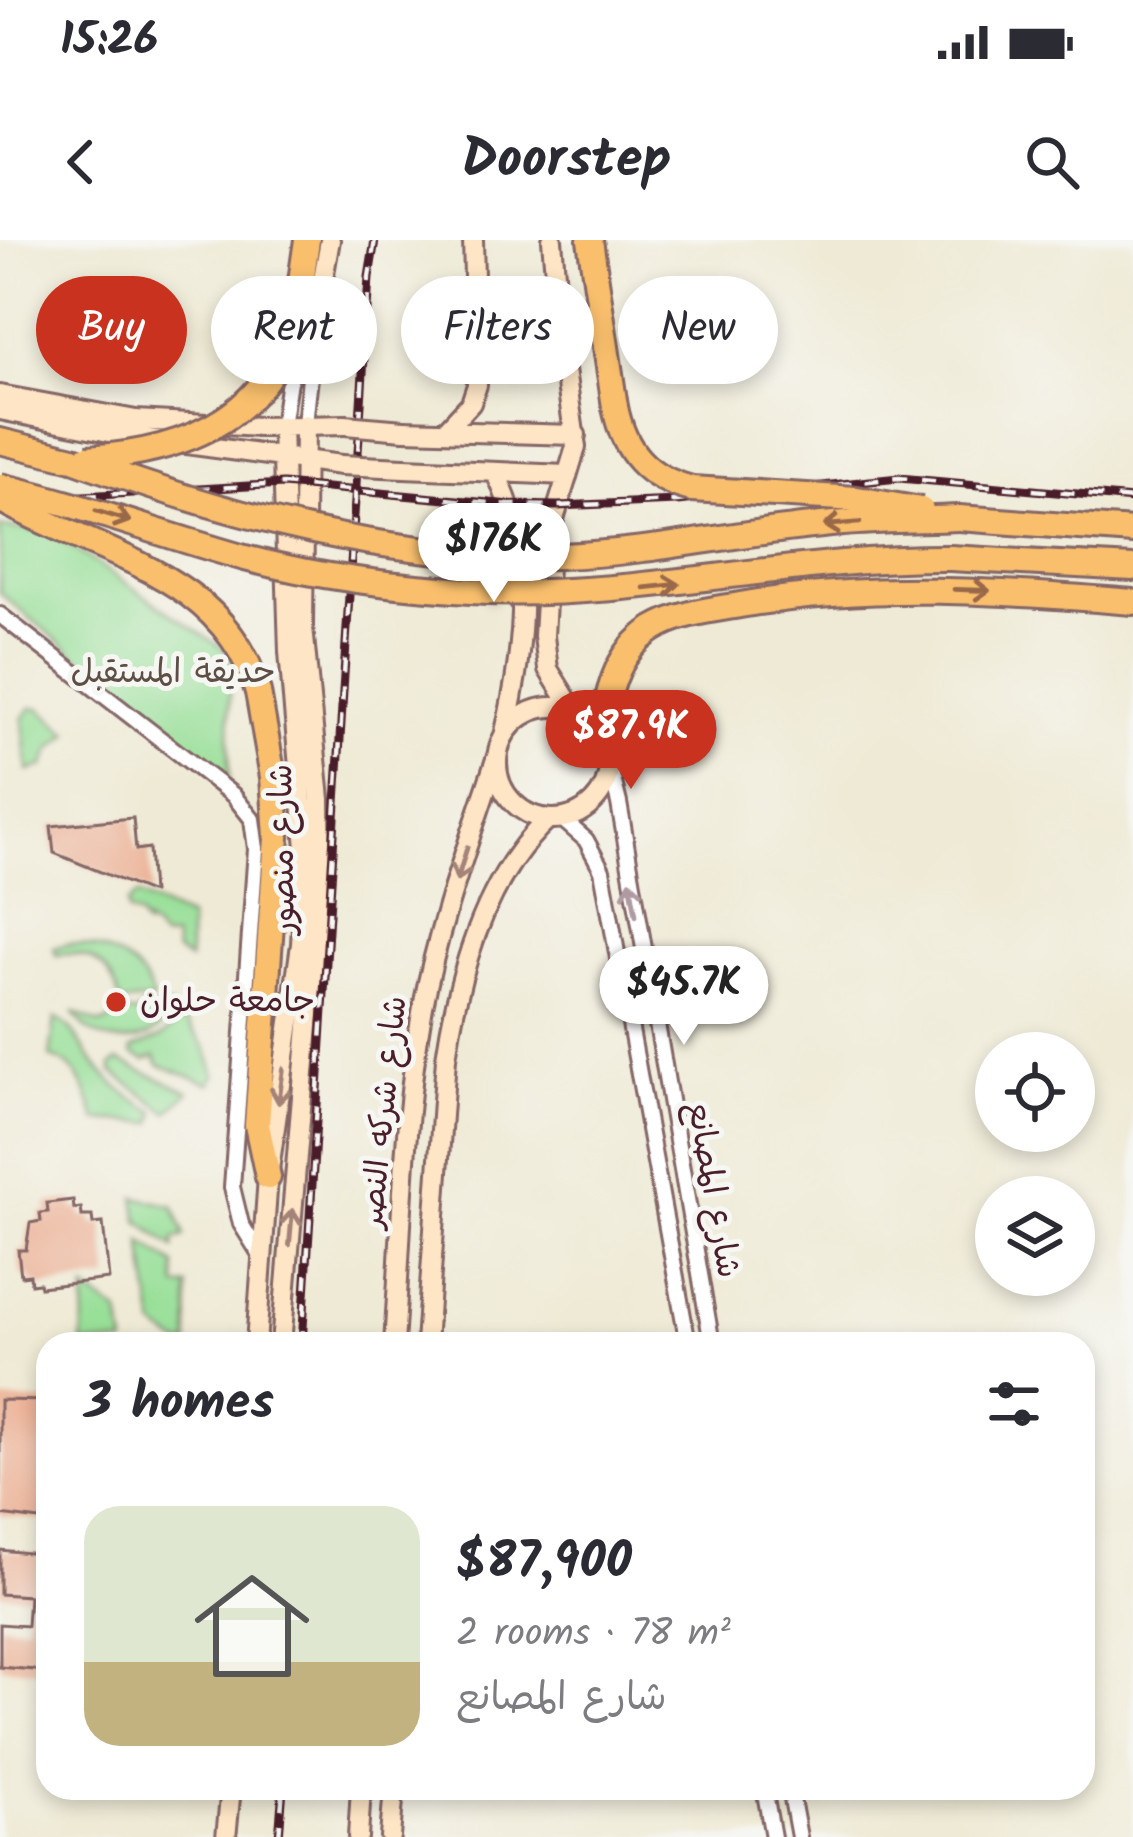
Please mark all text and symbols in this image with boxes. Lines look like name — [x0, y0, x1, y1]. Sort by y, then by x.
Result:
text: 15:26 — [60, 6, 158, 78]
text: Doorstep — [462, 119, 671, 205]
icon: back — [48, 129, 114, 195]
icon: search — [1019, 129, 1085, 195]
chip: Buy — [36, 276, 187, 384]
chip: Rent — [211, 276, 377, 384]
chip: Filters — [401, 276, 594, 384]
chip: New — [618, 276, 778, 384]
pin: $176K — [410, 503, 578, 605]
one-way arrow — [93, 507, 131, 529]
text: $176K — [445, 511, 543, 573]
one-way arrow — [823, 512, 862, 535]
one-way arrow — [641, 574, 680, 596]
one-way arrow — [952, 579, 991, 602]
park label: حديقة المستقبل — [70, 647, 276, 700]
pin: $87.9K — [533, 690, 729, 792]
text: $87.9K — [573, 698, 689, 760]
street label: شارع منصور — [256, 763, 312, 938]
one-way arrow — [450, 844, 472, 882]
one-way arrow — [620, 879, 643, 918]
pin: $45.7K — [586, 946, 782, 1048]
text: $45.7K — [626, 954, 742, 1016]
place label: جامعة حلوان — [140, 976, 315, 1029]
marker: جامعة حلوان — [103, 989, 129, 1015]
street label: شارع شركه النصر — [346, 993, 424, 1234]
map controls — [975, 1032, 1095, 1296]
button: locate — [975, 1032, 1095, 1152]
one-way arrow — [269, 1066, 292, 1105]
street label: شارع المصانع — [670, 1098, 754, 1282]
button: layers — [975, 1176, 1095, 1296]
one-way arrow — [280, 1209, 303, 1248]
text: 3 homes — [84, 1364, 274, 1445]
icon: filters — [981, 1371, 1047, 1437]
text: $87,900 — [456, 1523, 632, 1604]
icon: home — [180, 1554, 324, 1698]
text: 2 rooms · 78 m² — [456, 1604, 731, 1666]
text: شارع المصانع — [456, 1668, 667, 1730]

